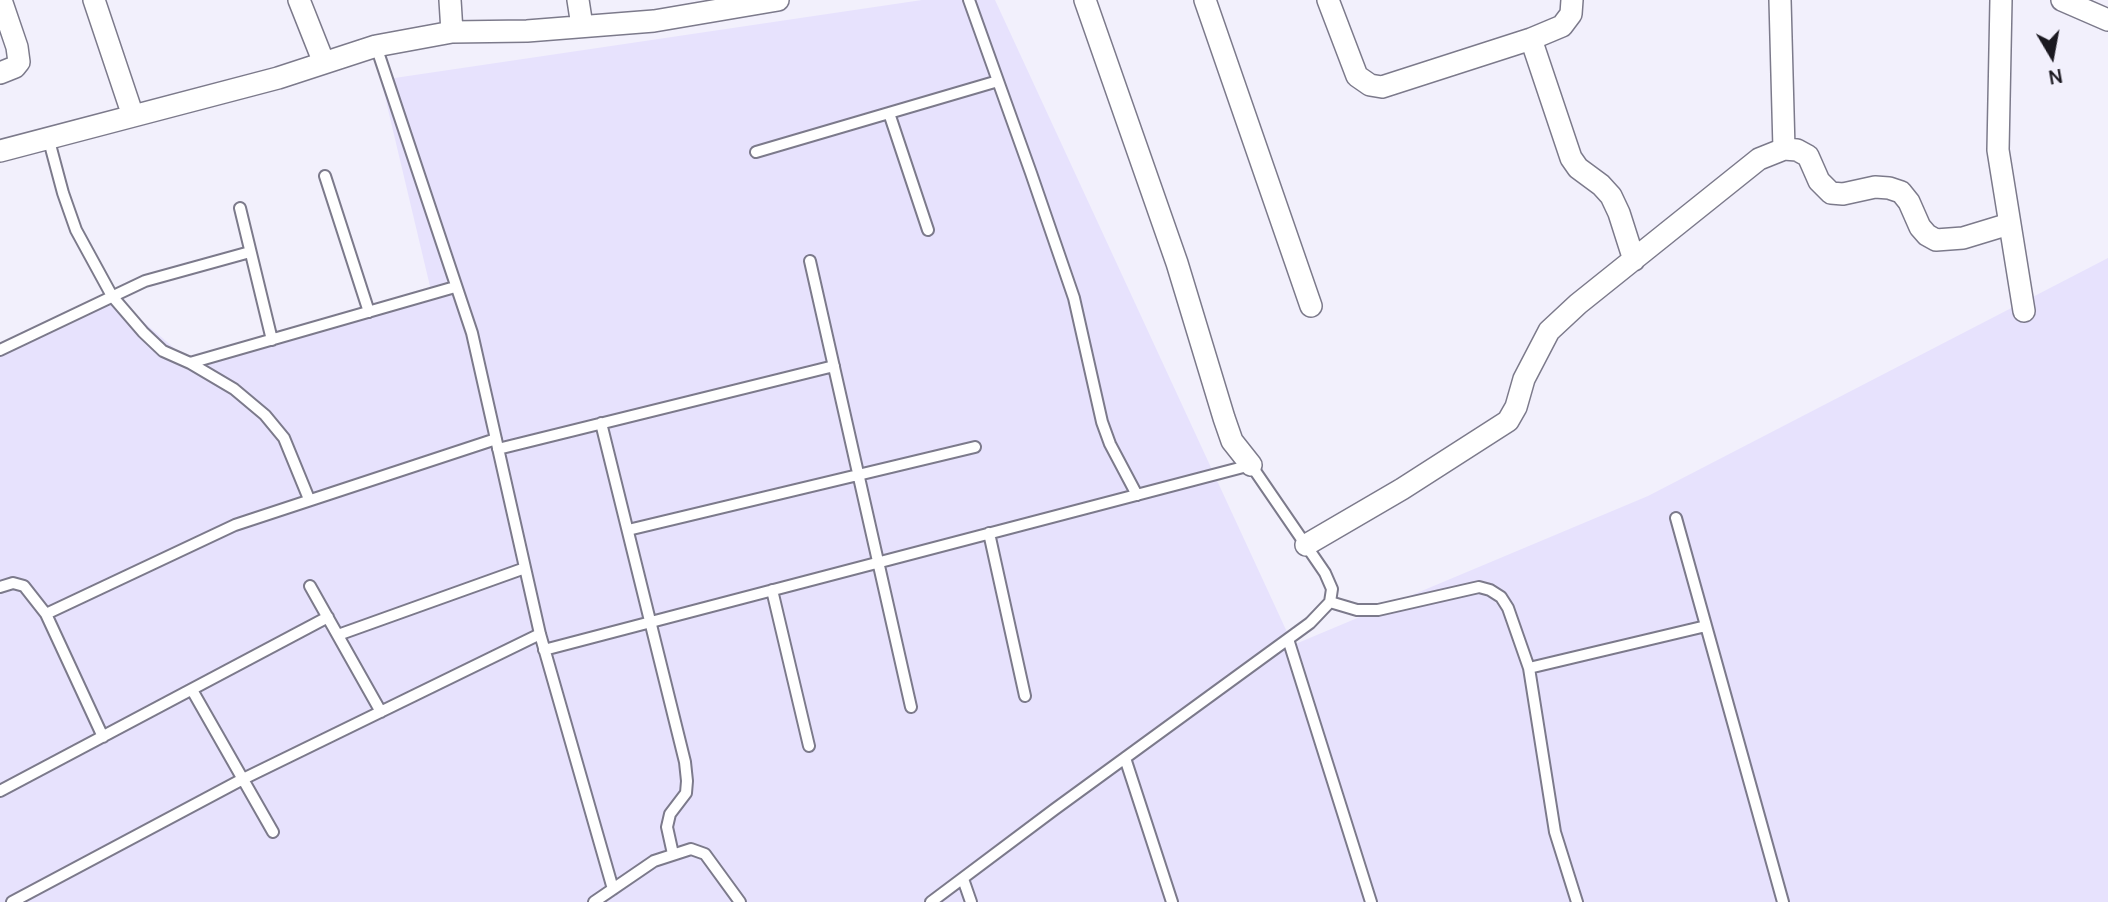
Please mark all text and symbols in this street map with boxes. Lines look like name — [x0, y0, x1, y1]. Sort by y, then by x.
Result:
north arrow — [2017, 21, 2087, 91]
text: N — [2047, 63, 2065, 91]

